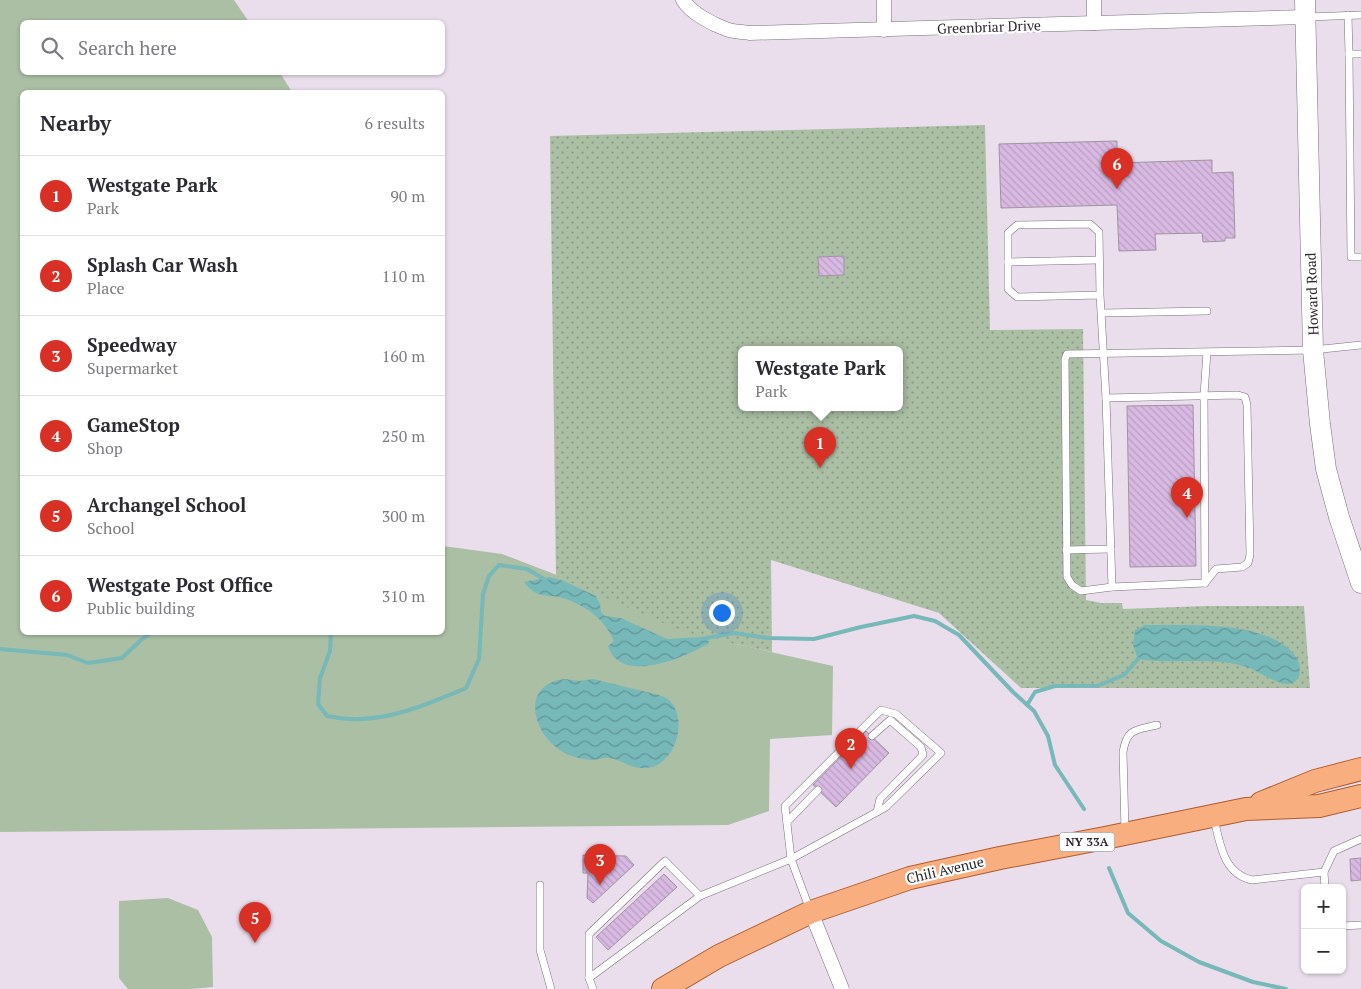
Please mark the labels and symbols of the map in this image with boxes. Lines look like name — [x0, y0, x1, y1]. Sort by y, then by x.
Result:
street label: Greenbriar Drive — [937, 15, 1041, 38]
pin: 6 — [1101, 148, 1133, 189]
street label: Howard Road — [1301, 252, 1322, 336]
pin: 1 — [804, 427, 836, 468]
pin: 4 — [1171, 477, 1203, 518]
your location — [709, 600, 735, 626]
pin: 2 — [835, 728, 867, 769]
road number: NY 33A — [1060, 832, 1114, 852]
pin: 3 — [584, 844, 616, 885]
street label: Chili Avenue — [904, 851, 985, 888]
pin: 5 — [239, 902, 271, 943]

